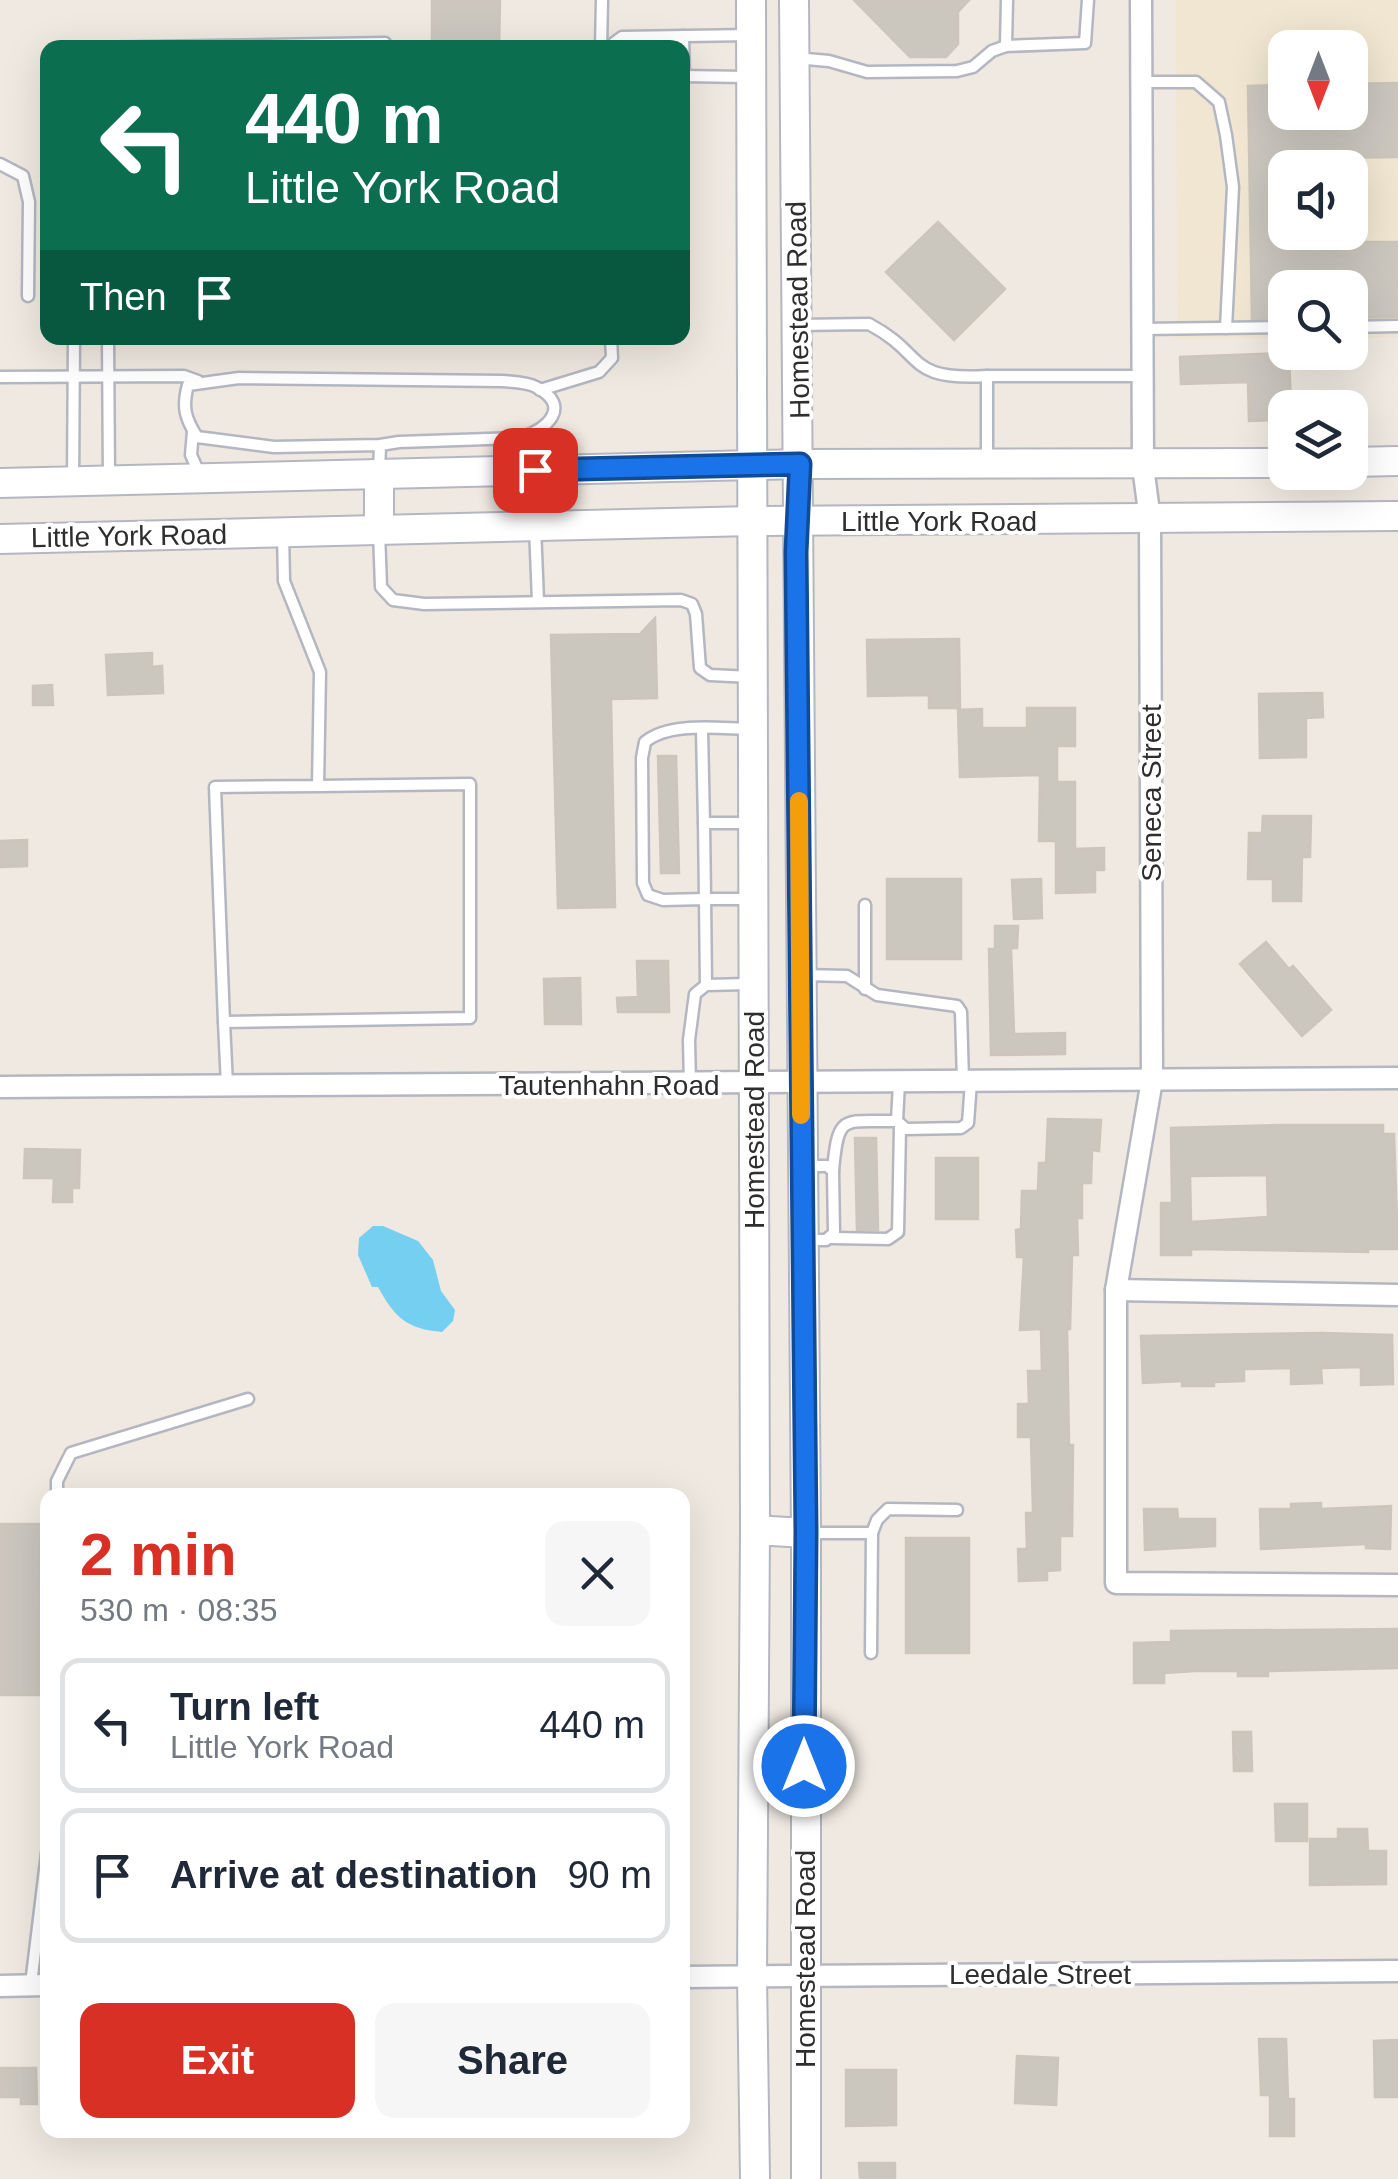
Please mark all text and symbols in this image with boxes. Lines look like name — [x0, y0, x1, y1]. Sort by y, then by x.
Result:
north arrow — [1268, 30, 1368, 130]
map controls — [1268, 30, 1368, 490]
icon: left — [80, 80, 210, 210]
text: 440 m — [245, 80, 443, 158]
button: sound — [1268, 150, 1368, 250]
text: Little York Road — [245, 162, 560, 213]
street label: Homestead Road — [781, 201, 815, 419]
icon: arrive — [187, 270, 242, 325]
button: search — [1268, 270, 1368, 370]
text: Then — [80, 276, 167, 318]
button: layers — [1268, 390, 1368, 490]
pin — [493, 428, 578, 513]
icon: arrive — [508, 443, 563, 498]
street label: Little York Road — [841, 506, 1037, 537]
street label: Little York Road — [31, 519, 227, 553]
street label: Seneca Street — [1136, 704, 1167, 882]
street label: Homestead Road — [739, 1011, 770, 1229]
street label: Tautenhahn Road — [498, 1070, 720, 1101]
text: 2 min — [80, 1521, 237, 1588]
button: close — [545, 1521, 650, 1626]
text: 530 m · 08:35 — [80, 1592, 277, 1628]
text: Turn left — [170, 1686, 319, 1728]
icon: left — [85, 1698, 140, 1753]
text: 440 m — [539, 1704, 645, 1746]
position arrow — [752, 1714, 856, 1818]
text: Little York Road — [170, 1729, 394, 1765]
icon: arrive — [85, 1848, 140, 1903]
street label: Homestead Road — [790, 1850, 821, 2068]
text: Arrive at destination — [170, 1854, 537, 1896]
text: 90 m — [567, 1854, 652, 1896]
street label: Leedale Street — [949, 1959, 1131, 1990]
button: Exit — [80, 2003, 355, 2118]
button: Share — [375, 2003, 650, 2118]

